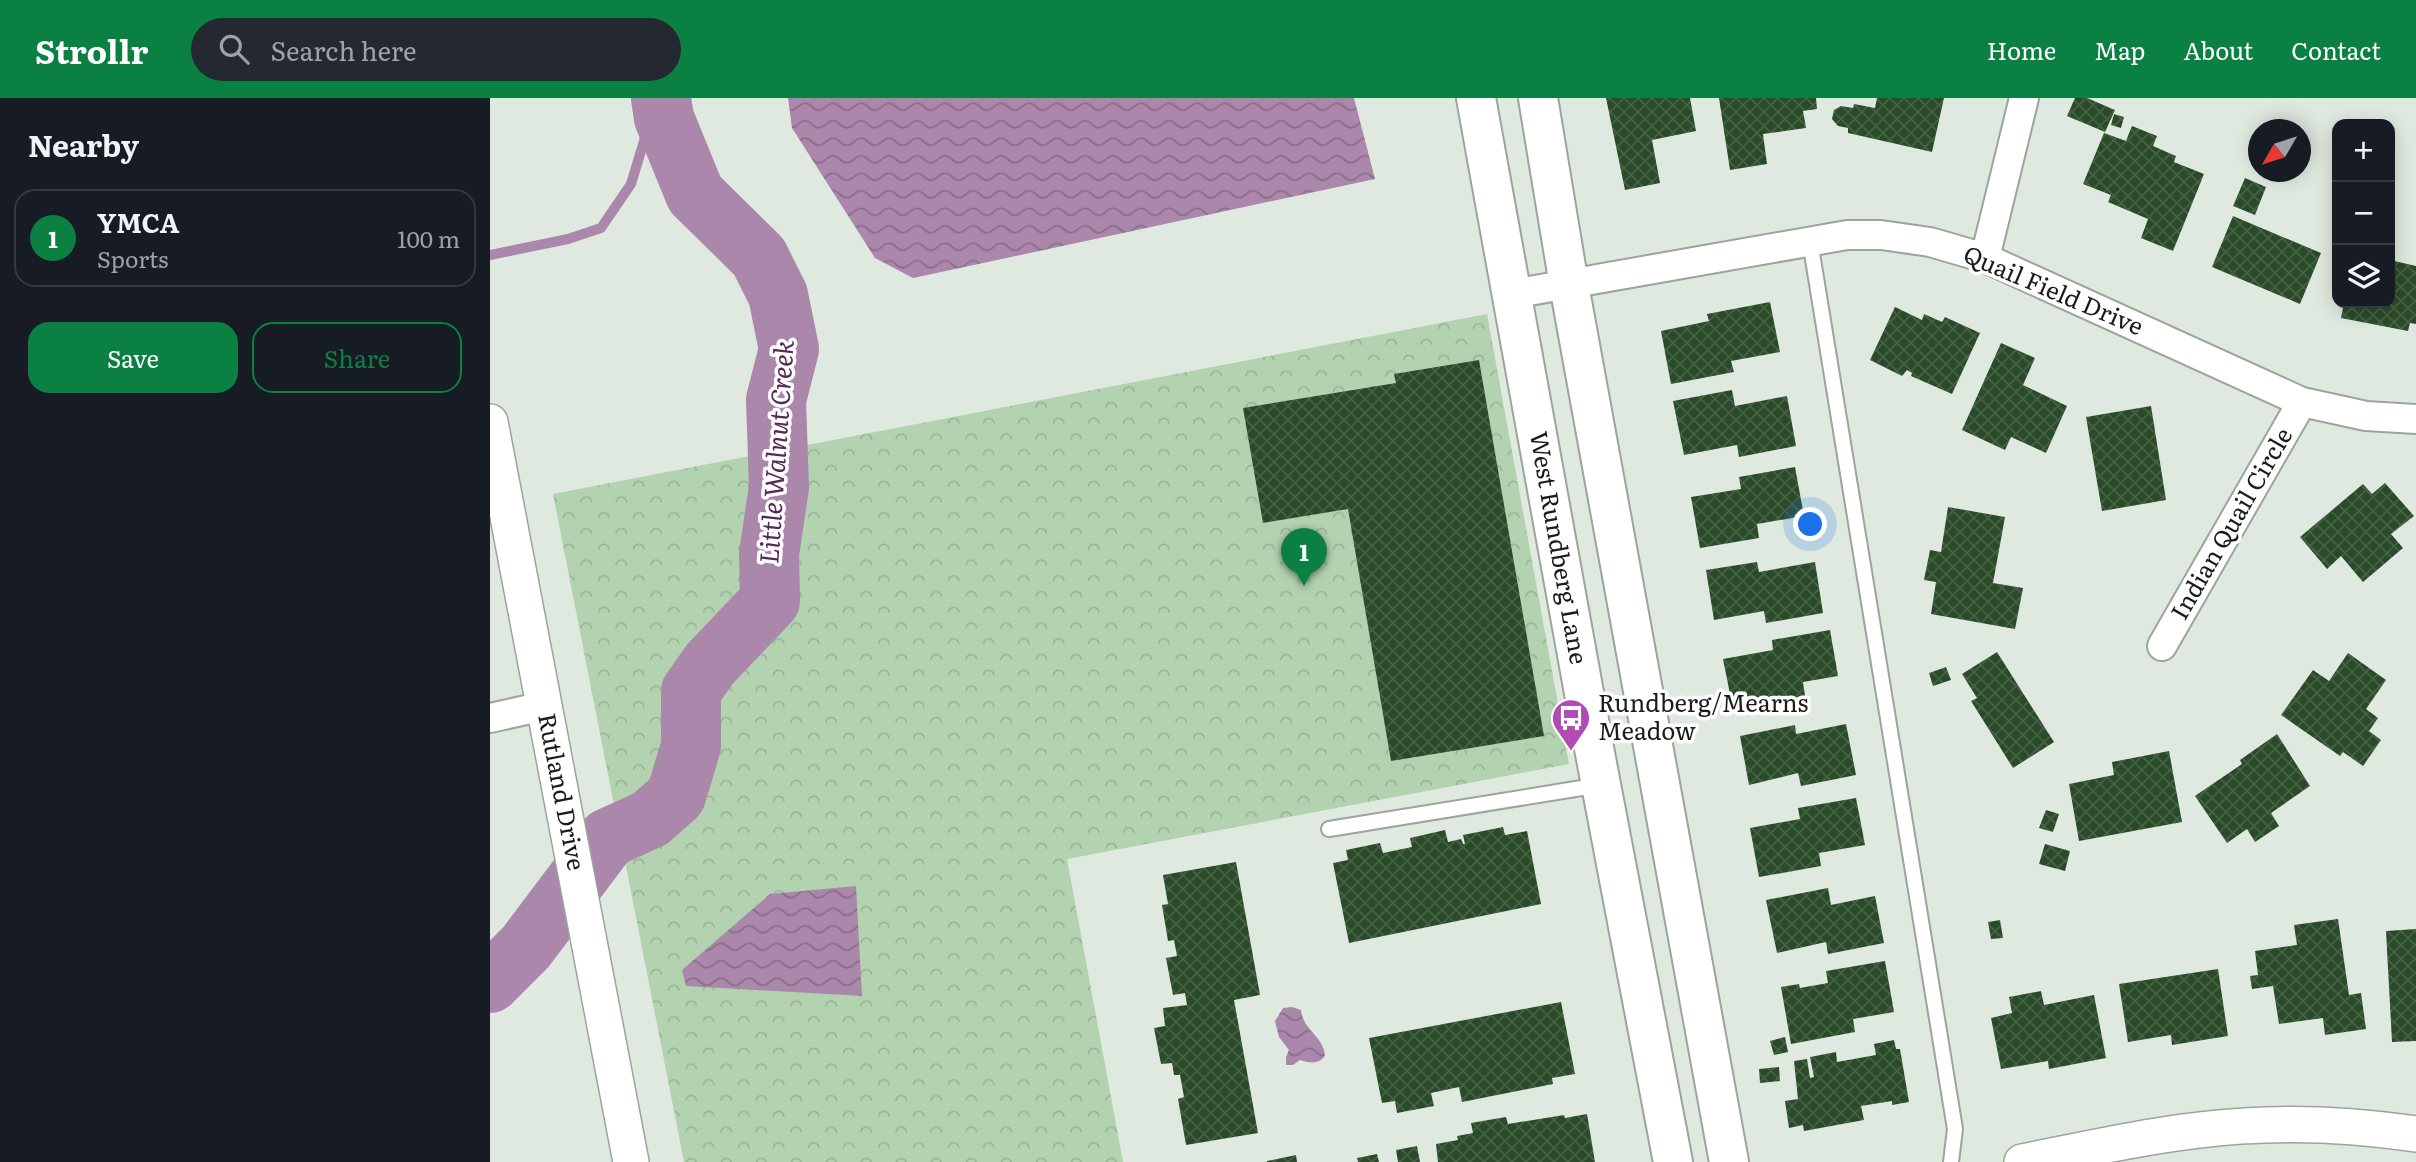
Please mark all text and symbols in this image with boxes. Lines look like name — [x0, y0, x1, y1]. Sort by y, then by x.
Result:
search box — [191, 18, 681, 81]
text: Strollr — [35, 25, 149, 74]
icon: search — [215, 30, 253, 68]
text: Search here — [271, 30, 416, 69]
text: Home — [1987, 32, 2056, 67]
text: Map — [2094, 32, 2145, 67]
text: About — [2183, 32, 2253, 67]
text: Contact — [2291, 32, 2381, 67]
north arrow — [2248, 119, 2311, 182]
map controls — [2332, 119, 2395, 308]
button: + — [2332, 119, 2395, 182]
text: Nearby — [28, 122, 139, 166]
button: − — [2332, 182, 2395, 245]
text: YMCA — [97, 202, 179, 241]
text: 1 — [48, 221, 58, 255]
text: 100 m — [397, 221, 460, 255]
street label: Quail Field Drive — [1959, 235, 2149, 342]
text: Sports — [97, 241, 168, 275]
button: layers — [2332, 245, 2395, 308]
button: Save — [28, 322, 238, 393]
button: Share — [252, 322, 462, 393]
water label: Little Walnut Creek — [747, 338, 802, 565]
street label: Indian Quail Circle — [2160, 420, 2299, 625]
street label: West Rundberg Lane — [1523, 428, 1598, 667]
your location — [1793, 507, 1827, 541]
pin: 1 — [1281, 528, 1327, 586]
place label: Rundberg/Mearns Meadow — [1598, 684, 1809, 747]
bus stop icon: Rundberg/Mearns Meadow — [1550, 697, 1592, 752]
street label: Rutland Drive — [531, 710, 596, 873]

